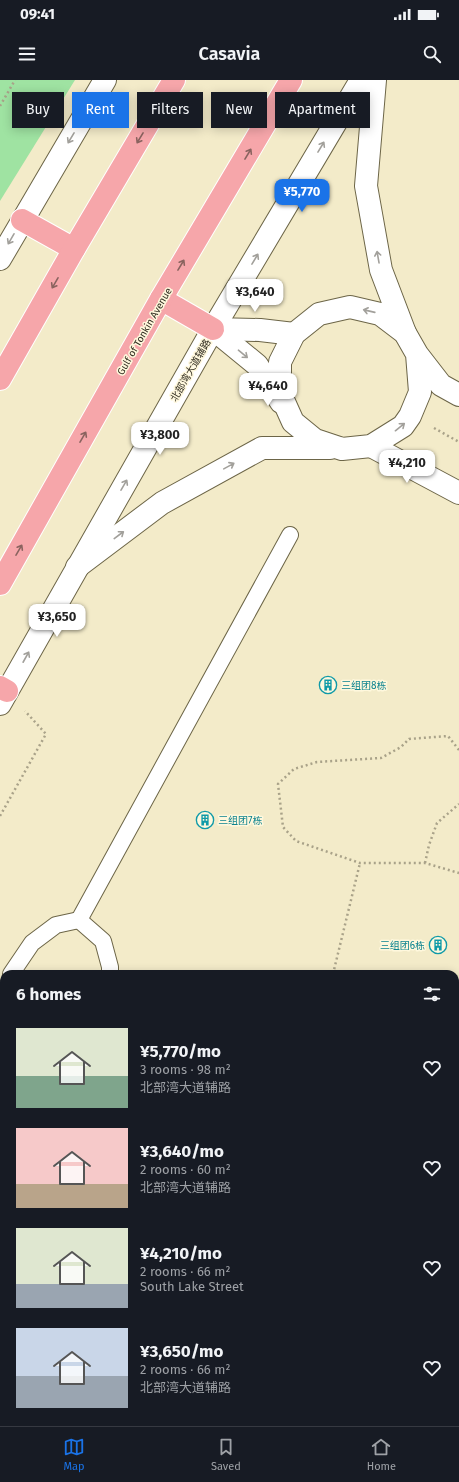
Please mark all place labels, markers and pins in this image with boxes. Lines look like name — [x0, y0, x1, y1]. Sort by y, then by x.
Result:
pin: ¥5,770 — [269, 179, 335, 213]
pin: ¥3,640 — [222, 279, 288, 313]
pin: ¥4,640 — [235, 373, 301, 407]
pin: ¥3,800 — [127, 422, 193, 456]
pin: ¥4,210 — [374, 450, 440, 484]
pin: ¥3,650 — [24, 604, 90, 638]
building icon: 三组团8栋 — [318, 675, 338, 695]
place label: 三组团8栋 — [341, 680, 387, 692]
building icon: 三组团7栋 — [195, 810, 215, 830]
place label: 三组团7栋 — [218, 815, 262, 827]
building icon: 三组团6栋 — [428, 935, 448, 955]
place label: 三组团6栋 — [380, 940, 425, 952]

